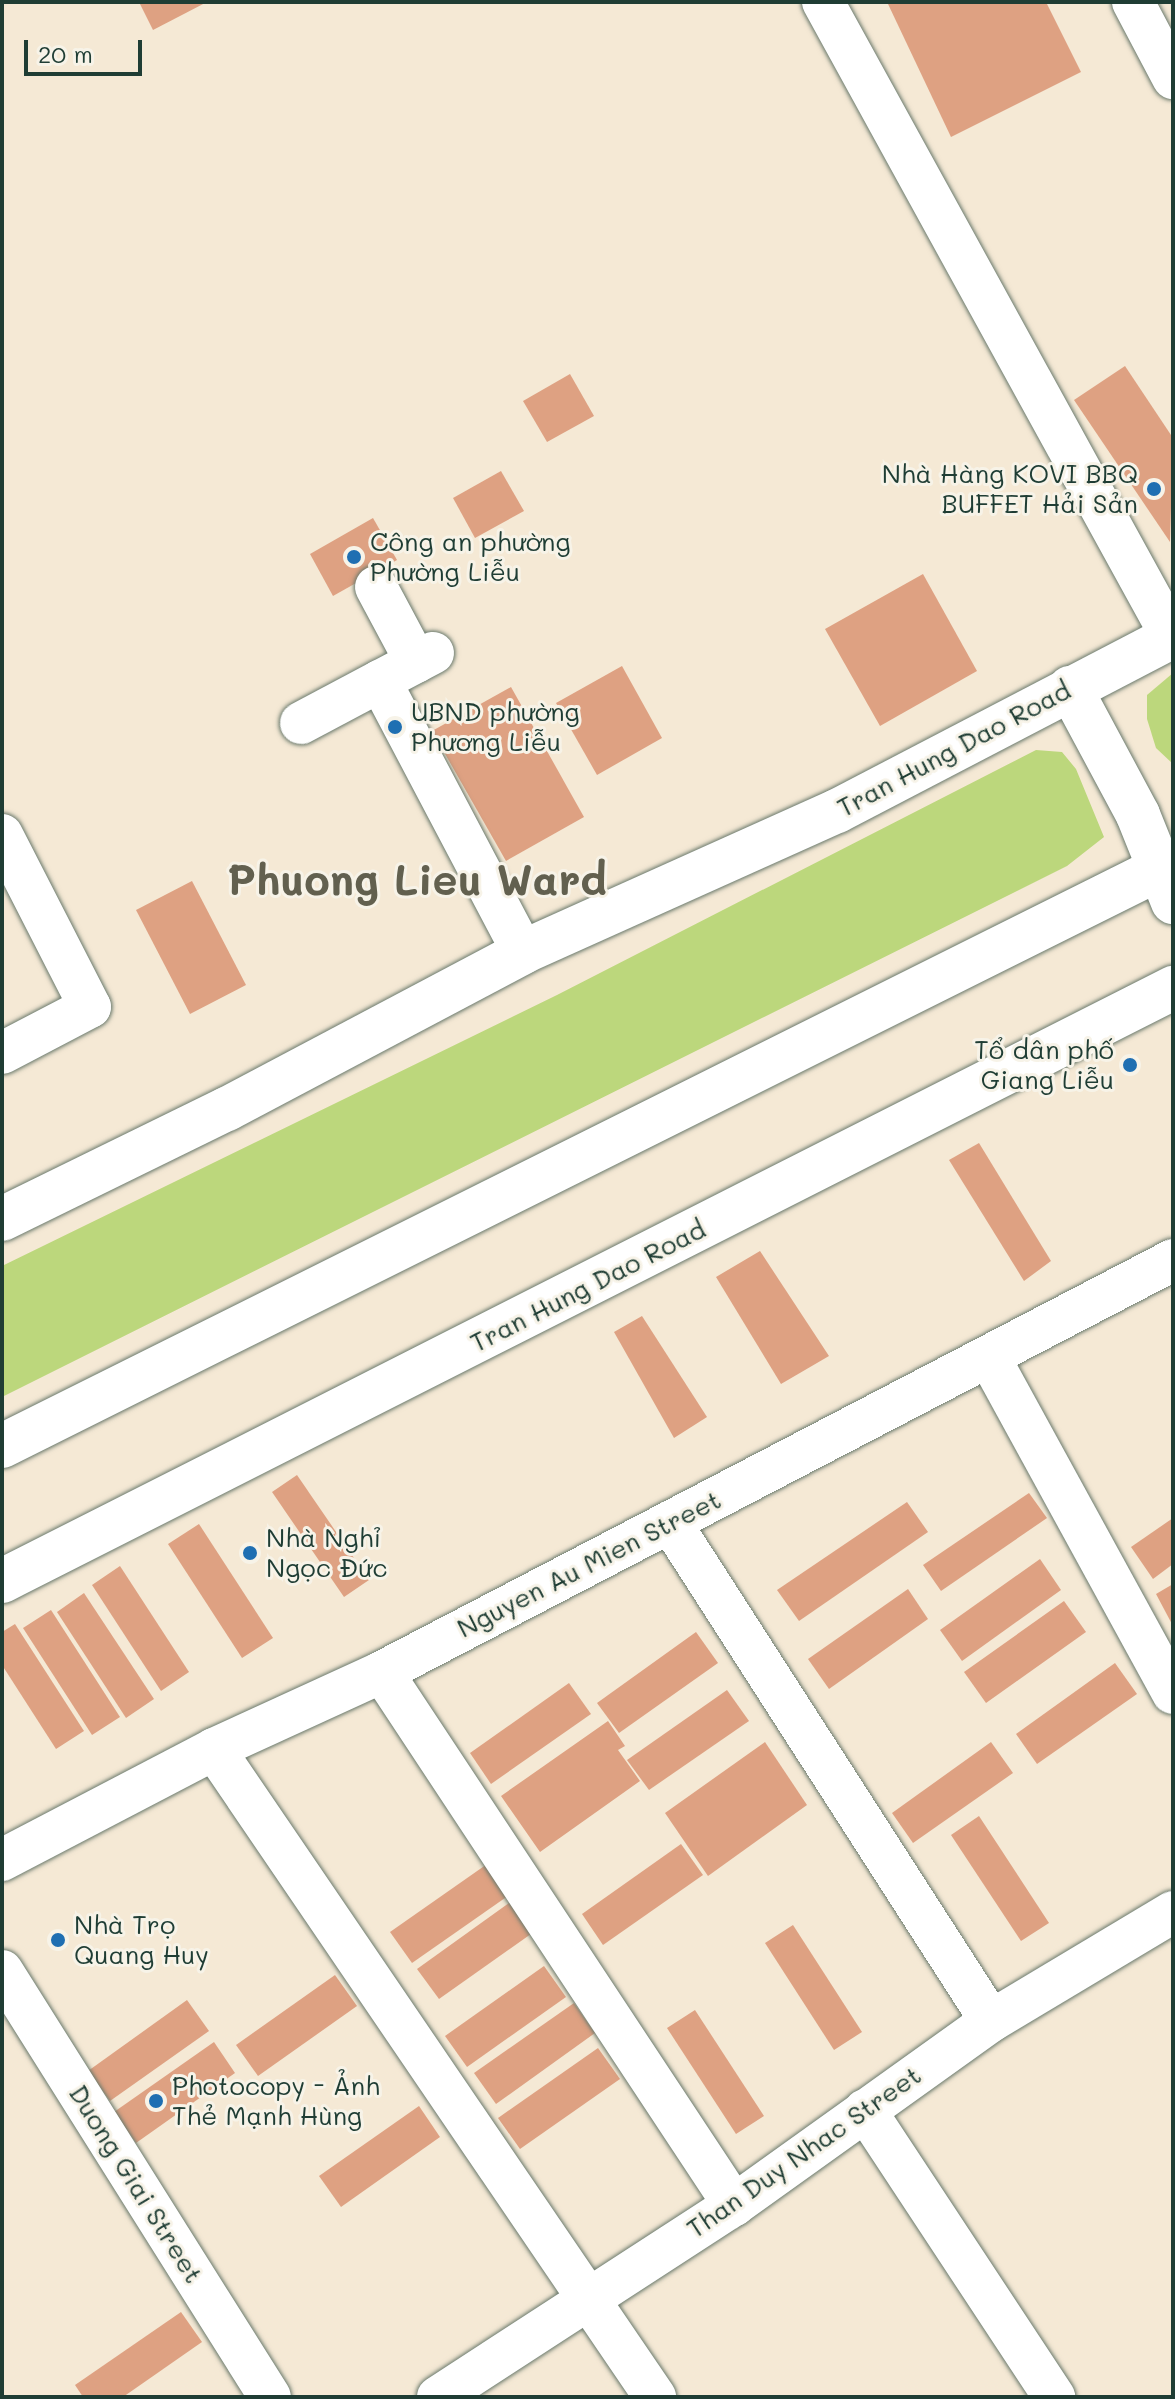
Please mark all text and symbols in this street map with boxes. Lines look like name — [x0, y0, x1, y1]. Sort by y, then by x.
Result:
scale bar — [28, 24, 146, 74]
text: 20 m — [38, 38, 93, 69]
place label: Nhà Hàng KOVI BBQ BUFFET Hải Sản — [882, 458, 1138, 520]
marker: Nhà Hàng KOVI BBQ BUFFET Hải Sản — [1145, 480, 1163, 498]
place label: Công an phường Phường Liễu — [370, 526, 571, 588]
marker: Công an phường Phường Liễu — [345, 548, 363, 566]
street label: Tran Hung Dao Road — [832, 674, 1076, 824]
place label: UBND phường Phương Liễu — [411, 696, 580, 758]
marker: UBND phường Phương Liễu — [386, 718, 404, 736]
district label: Phuong Lieu Ward — [227, 854, 607, 904]
place label: Tổ dân phố Giang Liễu — [974, 1034, 1114, 1096]
marker: Tổ dân phố Giang Liễu — [1121, 1056, 1139, 1074]
street label: Tran Hung Dao Road — [465, 1213, 711, 1359]
street label: Nguyen Au Mien Street — [452, 1484, 726, 1644]
place label: Nhà Nghỉ Ngọc Đức — [266, 1522, 388, 1584]
marker: Nhà Nghỉ Ngọc Đức — [241, 1544, 259, 1562]
place label: Nhà Trọ Quang Huy — [74, 1909, 209, 1970]
marker: Nhà Trọ Quang Huy — [49, 1931, 67, 1949]
street label: Than Duy Nhac Street — [681, 2059, 927, 2245]
place label: Photocopy - Ảnh Thẻ Mạnh Hùng — [172, 2070, 380, 2132]
street label: Duong Giai Street — [62, 2079, 210, 2289]
marker: Photocopy - Ảnh Thẻ Mạnh Hùng — [147, 2092, 165, 2110]

